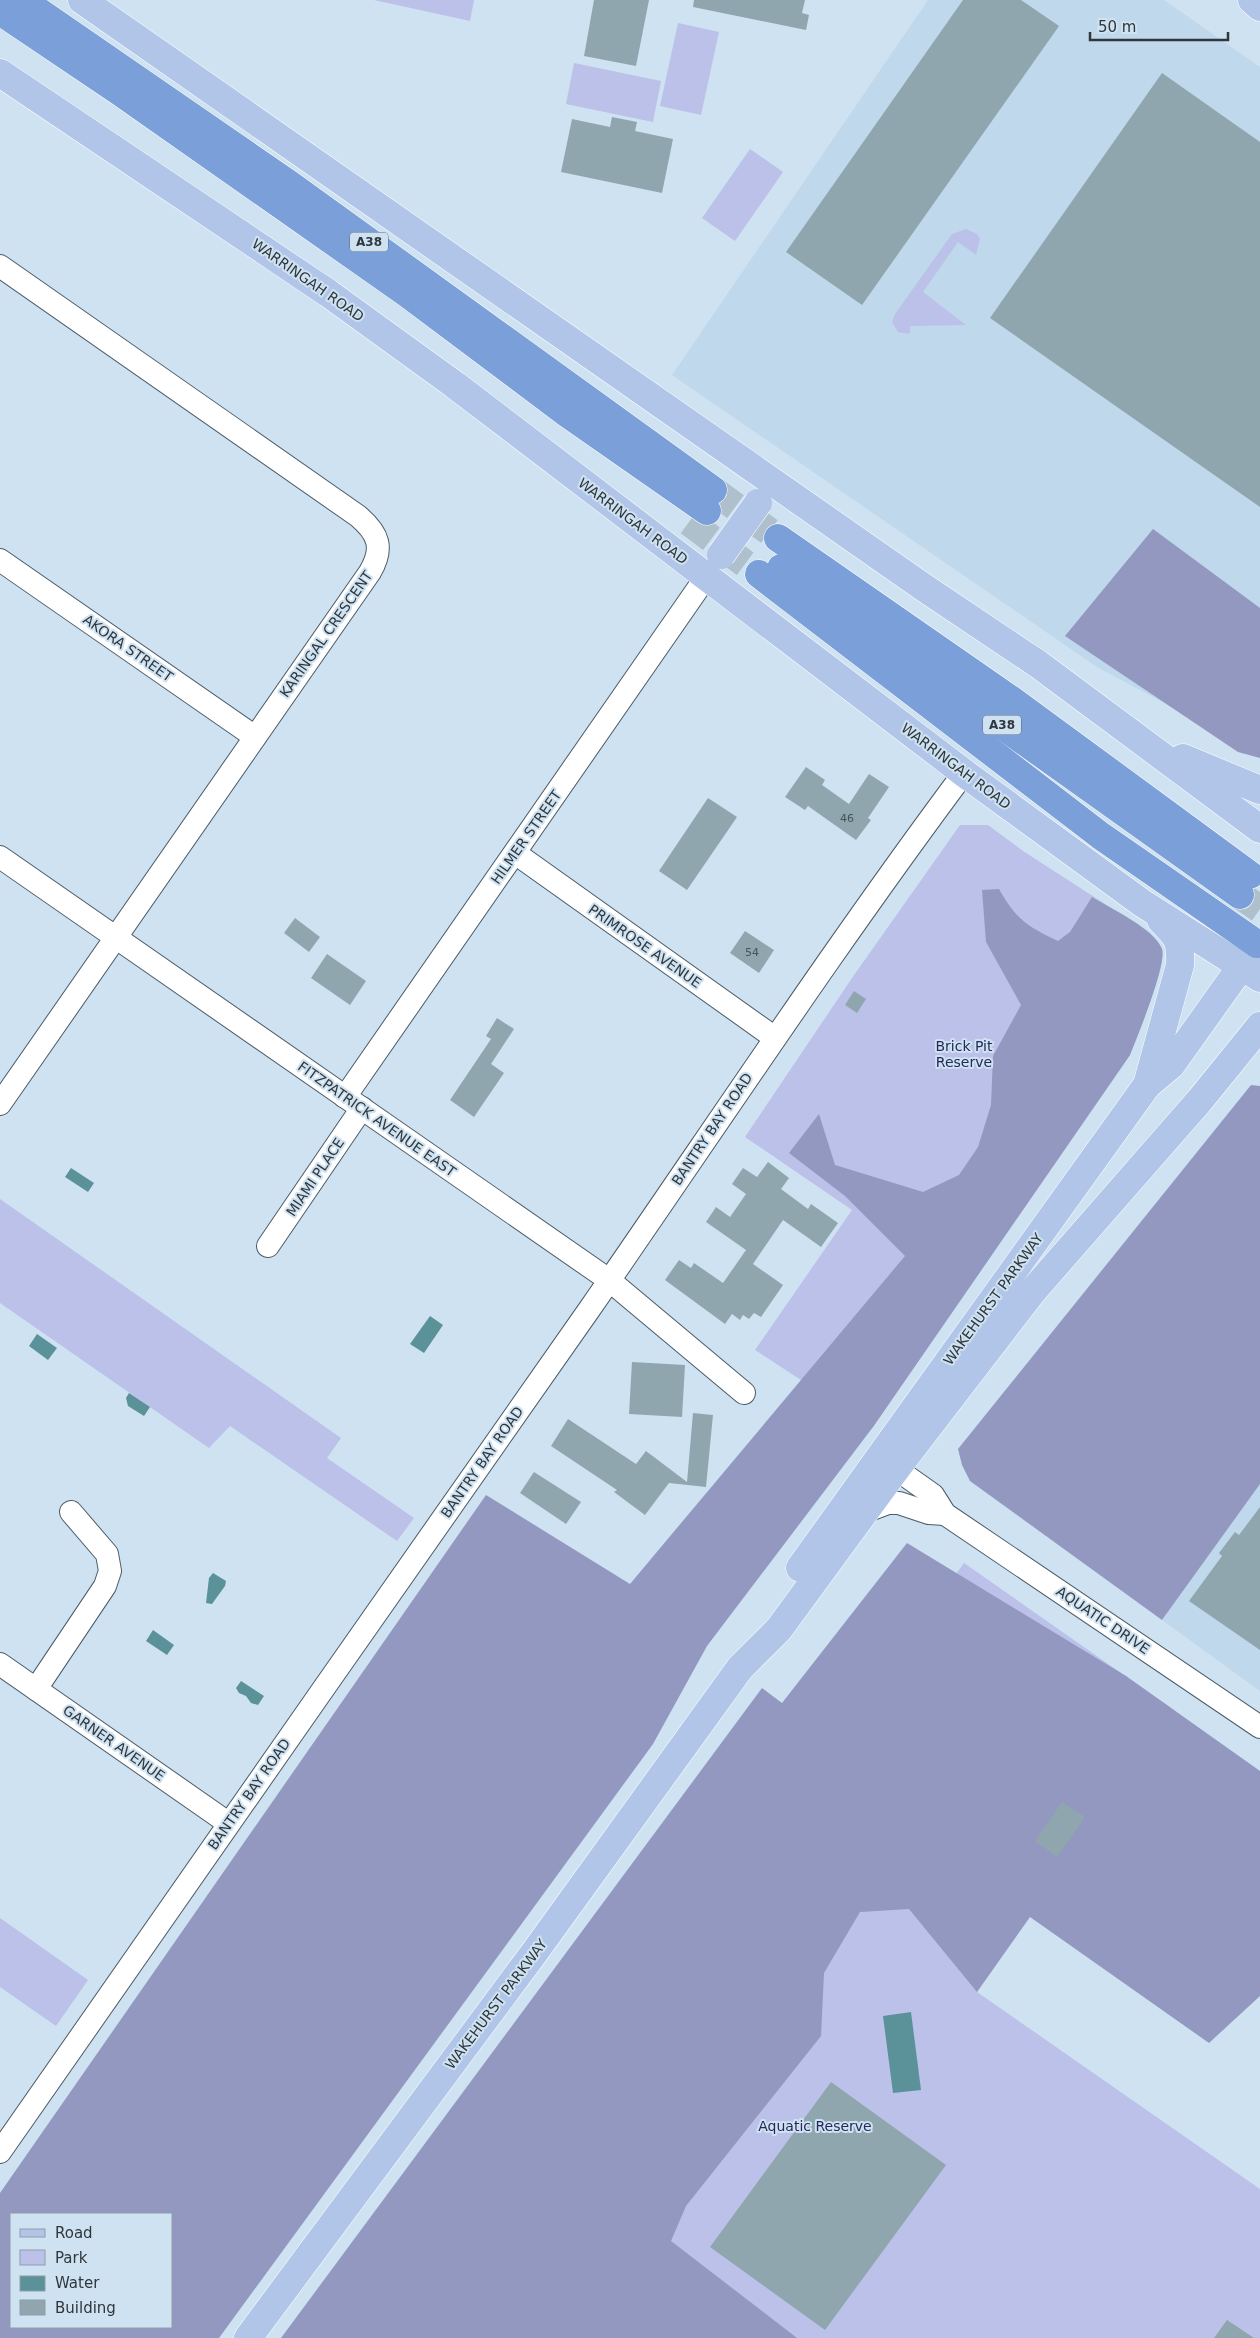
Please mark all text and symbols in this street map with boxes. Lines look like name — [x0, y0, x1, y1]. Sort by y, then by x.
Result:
scale bar — [1090, 10, 1228, 42]
text: 50 m — [1098, 18, 1136, 36]
road number: A38 — [350, 232, 388, 252]
street label: WARRINGAH ROAD — [249, 235, 367, 325]
street label: WARRINGAH ROAD — [575, 475, 691, 567]
street label: KARINGAL CRESCENT — [276, 567, 376, 700]
street label: AKORA STREET — [80, 611, 176, 685]
road number: A38 — [983, 716, 1021, 734]
street label: WARRINGAH ROAD — [898, 720, 1014, 812]
street label: HILMER STREET — [488, 787, 565, 887]
house number: 46 — [840, 812, 854, 825]
street label: PRIMROSE AVENUE — [586, 901, 704, 991]
house number: 54 — [745, 946, 759, 959]
park label: Brick Pit Reserve — [935, 1038, 993, 1070]
street label: FITZPATRICK AVENUE EAST — [295, 1058, 459, 1180]
street label: BANTRY BAY ROAD — [668, 1070, 756, 1188]
street label: MIAMI PLACE — [283, 1135, 347, 1219]
street label: WAKEHURST PARKWAY — [940, 1230, 1046, 1368]
street label: BANTRY BAY ROAD — [438, 1403, 526, 1521]
street label: AQUATIC DRIVE — [1053, 1583, 1153, 1657]
street label: GARNER AVENUE — [60, 1702, 168, 1784]
street label: BANTRY BAY ROAD — [205, 1735, 293, 1853]
street label: WAKEHURST PARKWAY — [442, 1935, 550, 2072]
park label: Aquatic Reserve — [758, 2118, 872, 2134]
legend — [10, 2213, 172, 2328]
text: Road — [55, 2224, 93, 2242]
text: Park — [55, 2249, 88, 2267]
text: Water — [55, 2274, 100, 2292]
text: Building — [55, 2299, 116, 2317]

